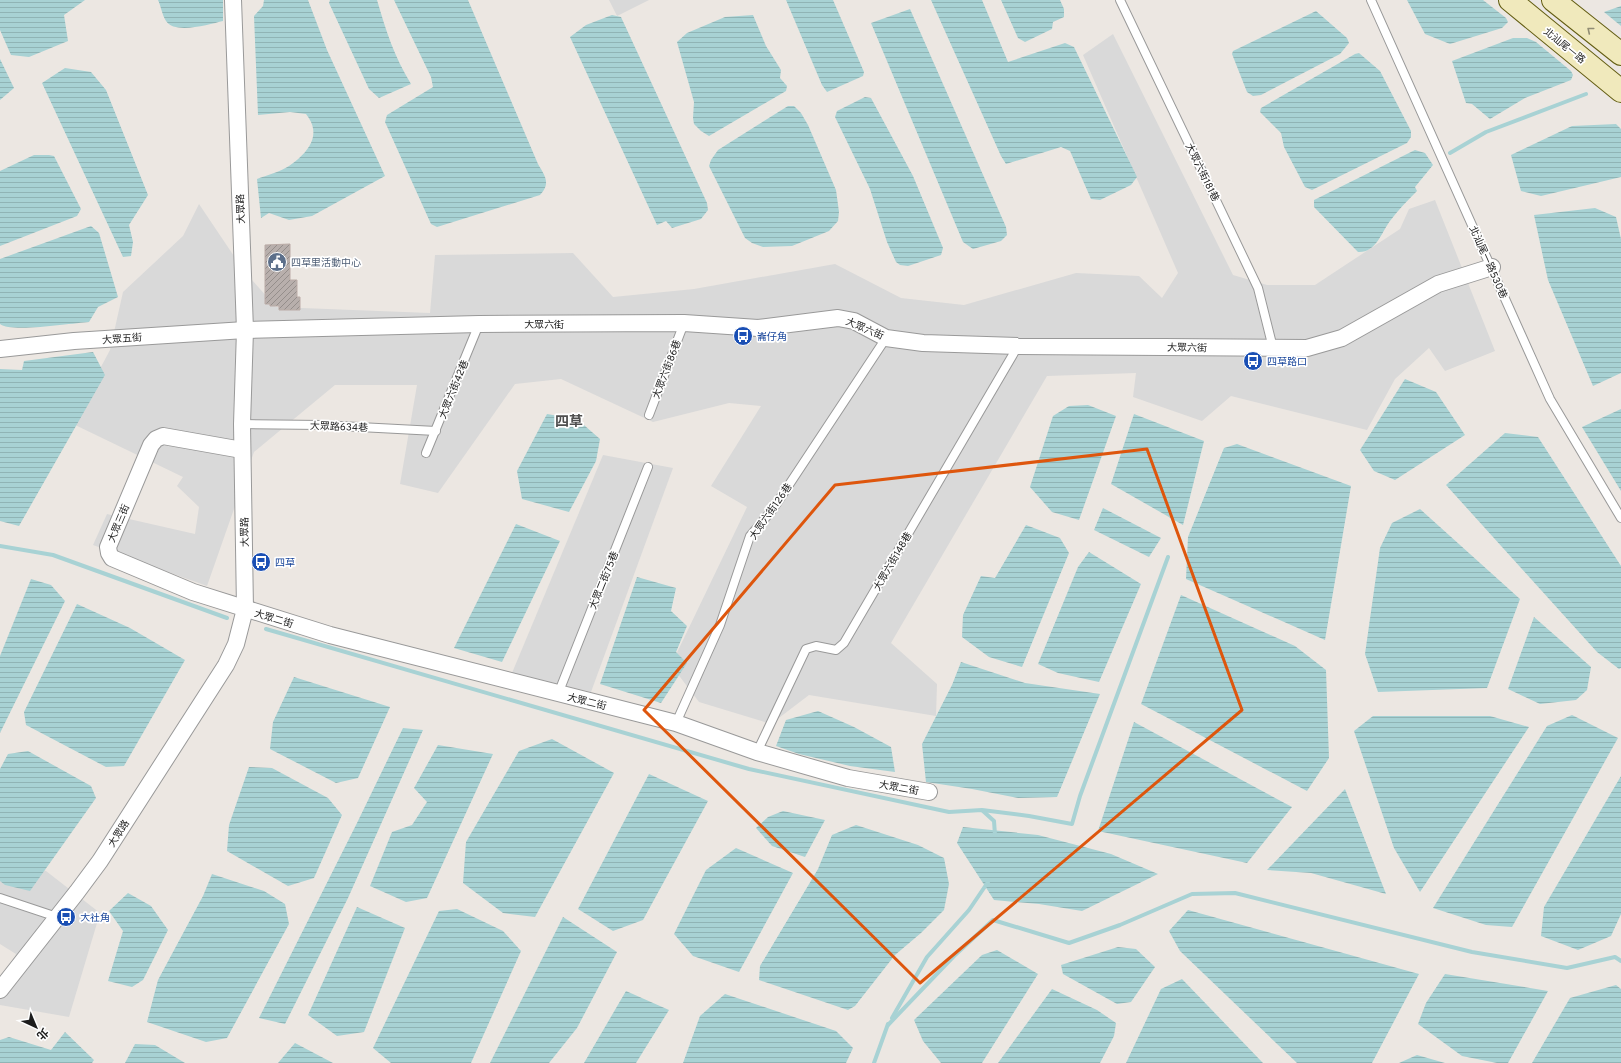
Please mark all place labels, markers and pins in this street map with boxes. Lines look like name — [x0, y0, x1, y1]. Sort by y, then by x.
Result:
public building icon: 四草里活動中心 — [266, 251, 288, 273]
place label: 四草里活動中心 — [291, 257, 361, 270]
bus stop icon: 崙仔角 — [732, 325, 754, 347]
place label: 崙仔角 — [757, 331, 787, 344]
bus stop icon: 四草路口 — [1242, 350, 1264, 372]
place label: 四草路口 — [1267, 356, 1307, 369]
bus stop icon: 四草 — [250, 551, 272, 573]
place label: 四草 — [275, 557, 295, 570]
bus stop icon: 大社角 — [55, 906, 77, 928]
place label: 大社角 — [80, 912, 110, 925]

